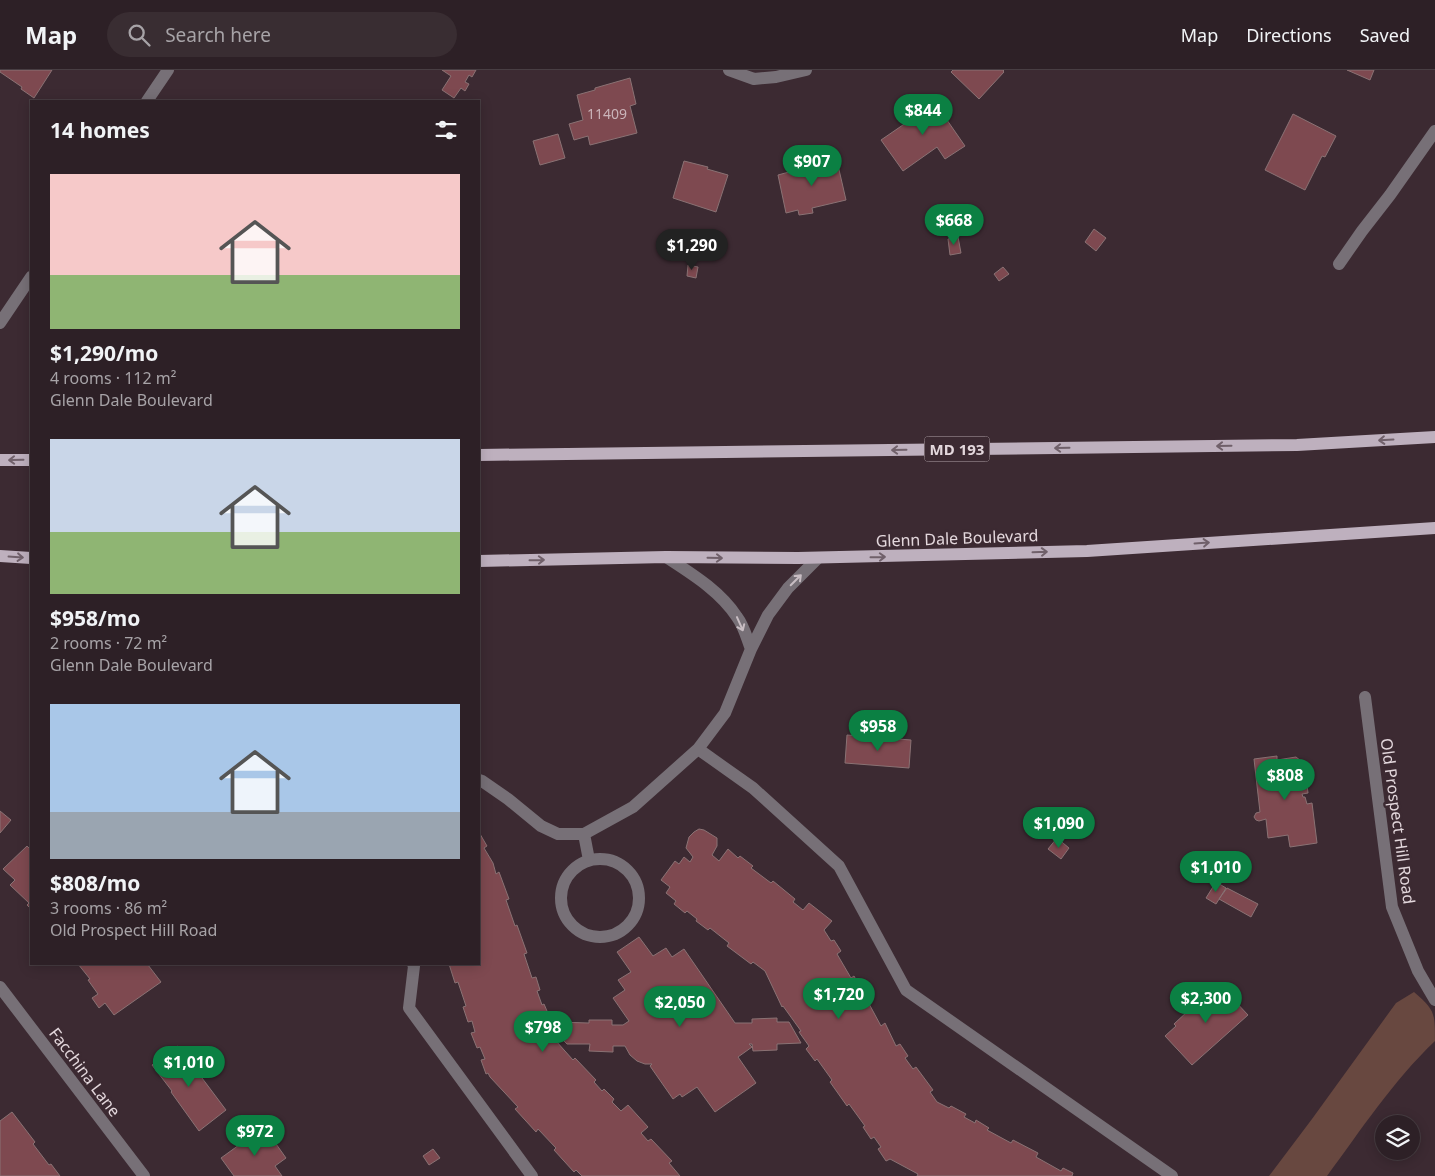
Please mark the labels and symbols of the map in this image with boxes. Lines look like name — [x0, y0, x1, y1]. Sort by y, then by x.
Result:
pin: $844 — [893, 93, 953, 136]
house number: 11409 — [587, 104, 627, 123]
pin: $907 — [782, 144, 842, 187]
pin: $668 — [924, 204, 984, 246]
pin: $1,290 — [651, 228, 733, 271]
one-way arrow — [1379, 435, 1395, 444]
road number: MD 193 — [924, 436, 990, 462]
one-way arrow — [1216, 441, 1232, 451]
one-way arrow — [1054, 443, 1070, 453]
one-way arrow — [891, 445, 908, 455]
one-way arrow — [8, 455, 24, 465]
street label: Glenn Dale Boulevard — [875, 524, 1039, 552]
one-way arrow — [1194, 538, 1210, 547]
one-way arrow — [1032, 547, 1048, 557]
one-way arrow — [7, 552, 23, 561]
one-way arrow — [869, 552, 885, 562]
one-way arrow — [706, 553, 723, 563]
one-way arrow — [528, 555, 545, 565]
one-way arrow — [790, 574, 803, 586]
one-way arrow — [736, 616, 746, 631]
pin: $958 — [848, 710, 908, 752]
street label: Old Prospect Hill Road — [1375, 737, 1421, 905]
pin: $808 — [1255, 758, 1315, 801]
pin: $1,090 — [1018, 806, 1100, 849]
pin: $1,010 — [1175, 850, 1257, 893]
pin: $1,720 — [798, 978, 880, 1020]
pin: $2,300 — [1165, 982, 1247, 1024]
pin: $2,050 — [639, 986, 721, 1028]
pin: $798 — [513, 1010, 573, 1053]
street label: Facchina Lane — [44, 1023, 126, 1121]
pin: $1,010 — [148, 1046, 230, 1088]
pin: $972 — [225, 1114, 285, 1157]

